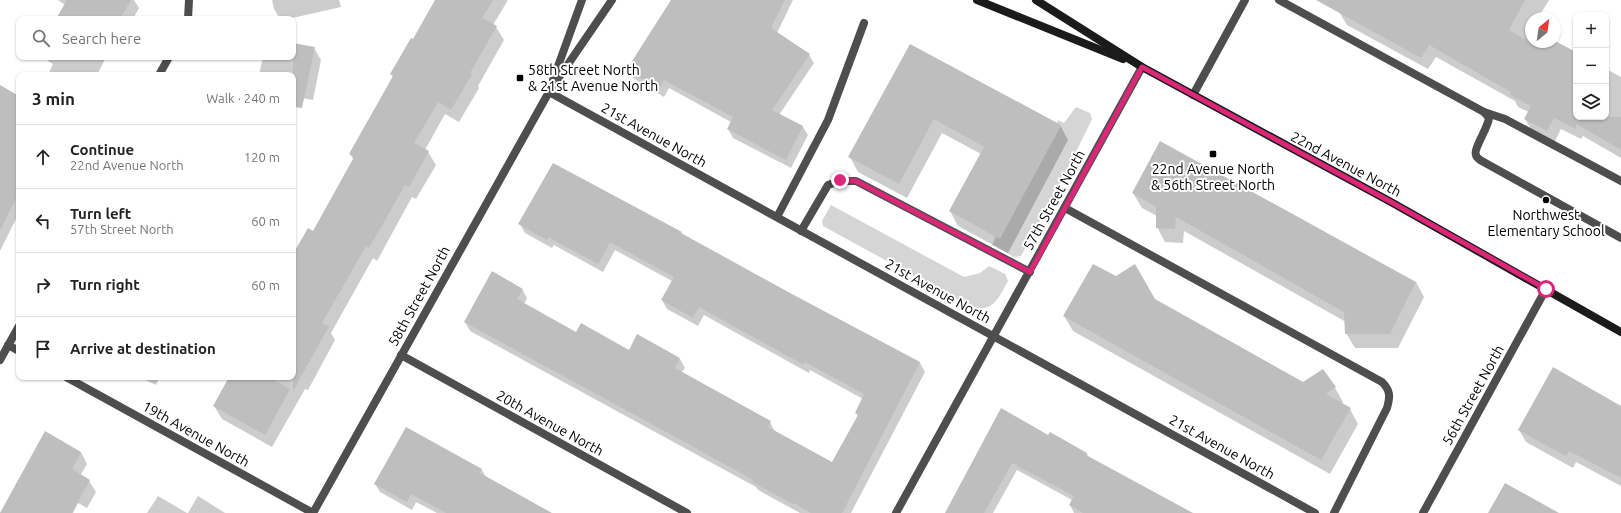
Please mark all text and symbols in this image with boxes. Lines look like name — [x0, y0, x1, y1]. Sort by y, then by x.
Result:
north arrow — [1525, 12, 1561, 48]
map controls — [1573, 12, 1609, 120]
button: + — [1573, 12, 1609, 48]
search box — [16, 16, 296, 60]
icon: search — [30, 27, 52, 49]
text: Search here — [62, 30, 141, 47]
button: − — [1573, 48, 1609, 84]
place label: 58th Street North & 21st Avenue North — [528, 62, 658, 94]
marker: 58th Street North & 21st Avenue North — [515, 73, 525, 83]
button: layers — [1573, 84, 1609, 120]
text: 3 min — [32, 89, 75, 108]
text: Walk · 240 m — [206, 91, 280, 105]
street label: 21st Avenue North — [599, 99, 709, 171]
street label: 22nd Avenue North — [1288, 128, 1404, 200]
text: Continue — [70, 141, 134, 158]
icon: ahead — [32, 146, 54, 168]
street label: 57th Street North — [1020, 147, 1088, 253]
marker: 22nd Avenue North & 56th Street North — [1208, 149, 1218, 159]
text: 120 m — [244, 150, 280, 164]
text: 22nd Avenue North — [70, 158, 184, 172]
place label: 22nd Avenue North & 56th Street North — [1151, 161, 1275, 193]
route end — [831, 171, 849, 189]
marker: Northwest Elementary School — [1541, 195, 1551, 205]
text: Turn left — [70, 205, 131, 222]
place label: Northwest Elementary School — [1487, 207, 1605, 239]
icon: left — [32, 210, 54, 232]
text: 60 m — [251, 214, 280, 228]
text: 57th Street North — [70, 222, 174, 236]
street label: 58th Street North — [385, 243, 453, 349]
street label: 21st Avenue North — [883, 255, 993, 327]
icon: right — [32, 274, 54, 296]
text: Turn right — [70, 276, 140, 293]
text: 60 m — [251, 278, 280, 292]
route start — [1537, 280, 1555, 298]
icon: arrive — [32, 338, 54, 360]
text: Arrive at destination — [70, 340, 216, 357]
street label: 56th Street North — [1439, 342, 1507, 448]
street label: 20th Avenue North — [494, 387, 606, 459]
street label: 19th Avenue North — [140, 398, 252, 470]
street label: 21st Avenue North — [1167, 411, 1277, 483]

